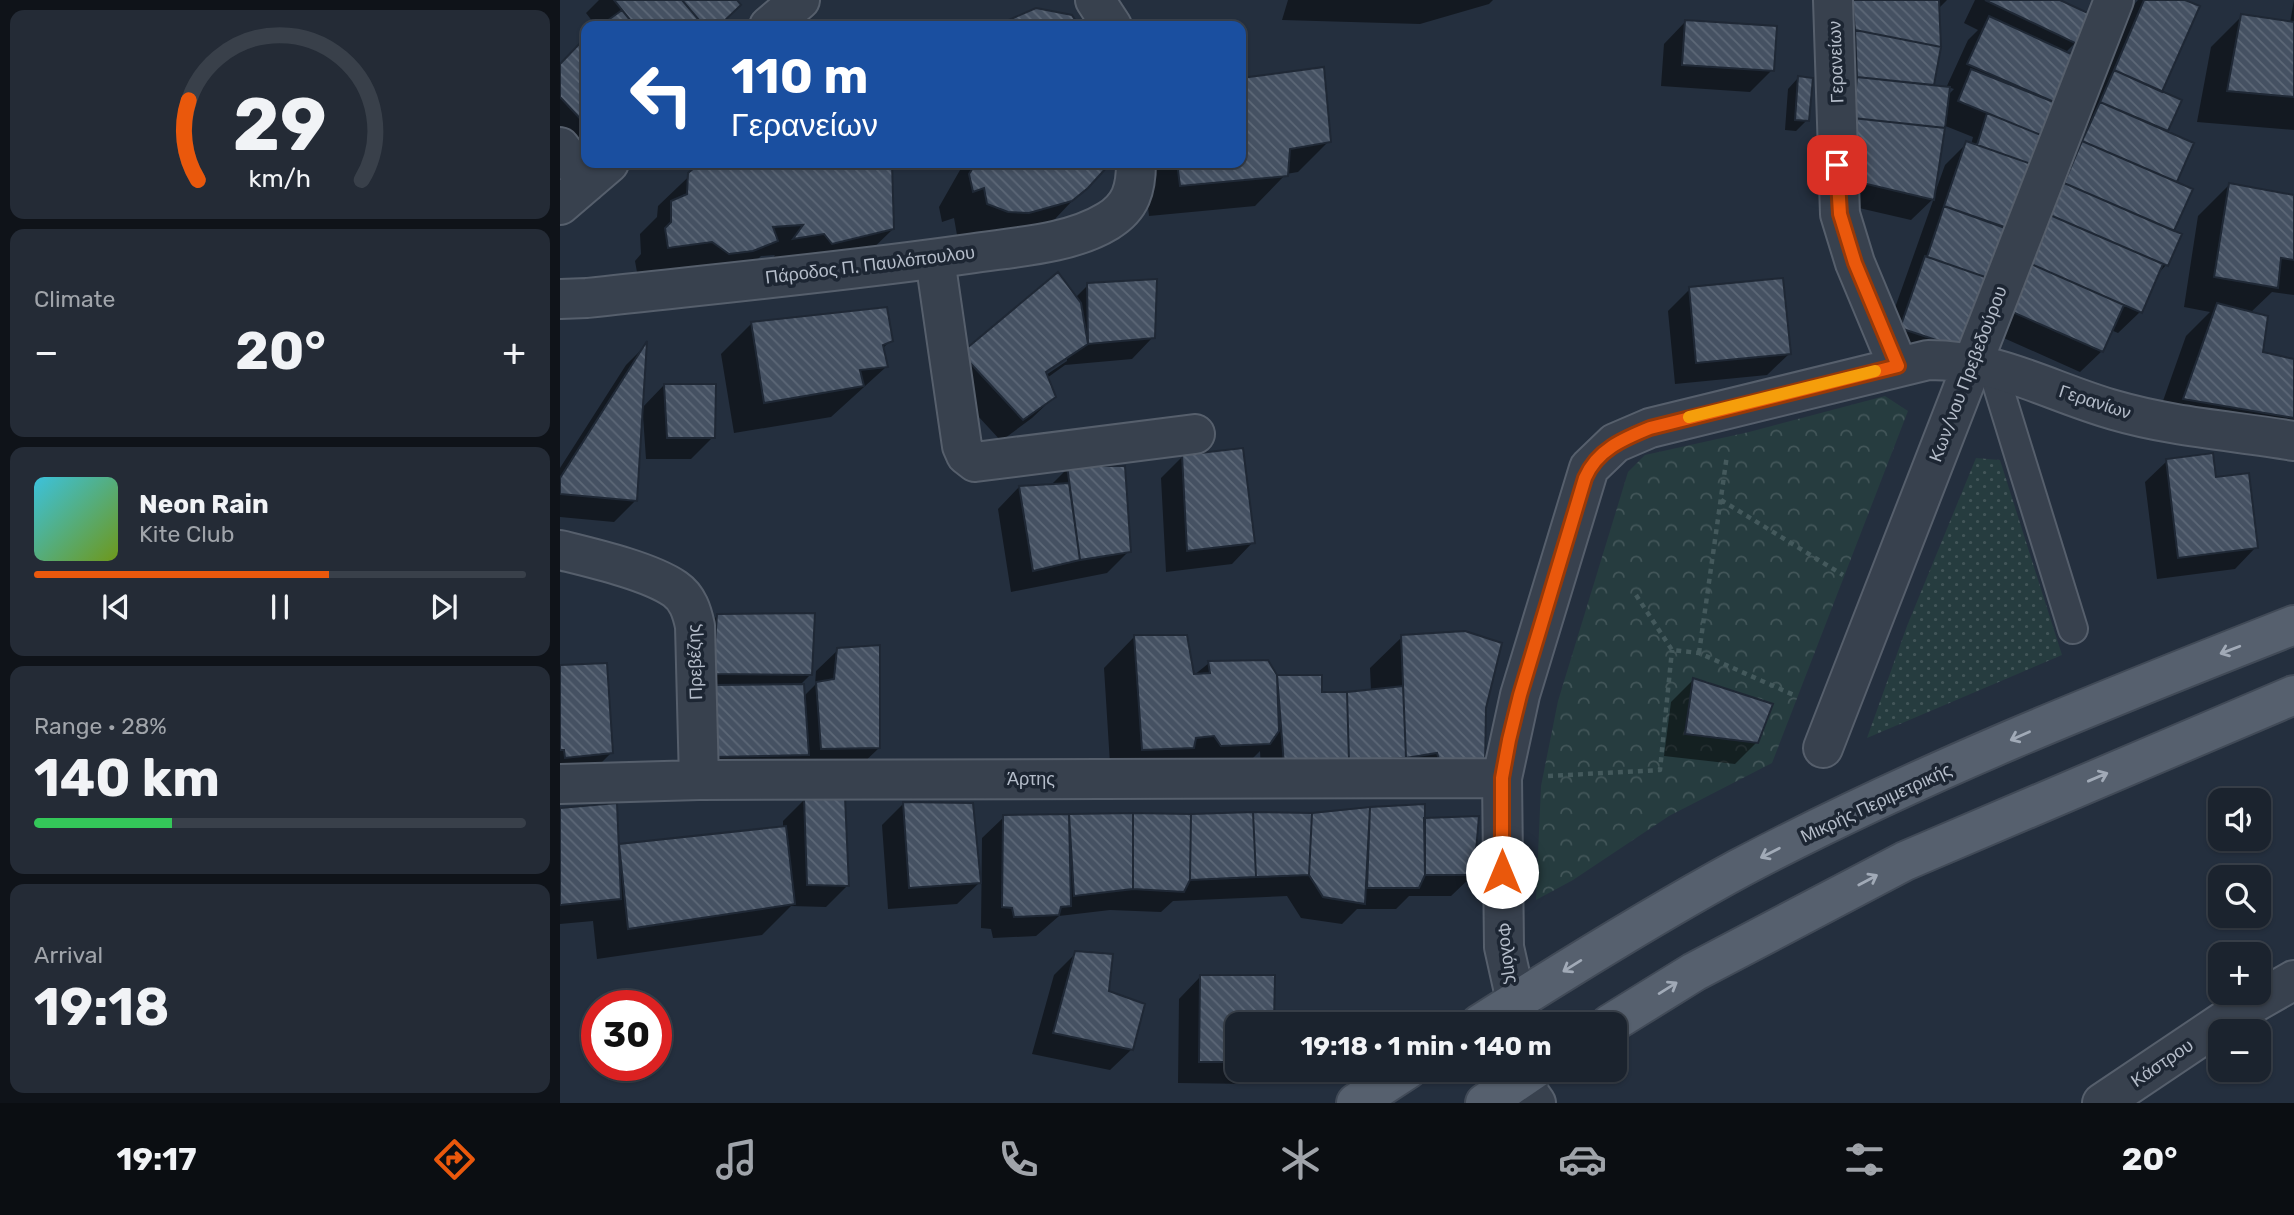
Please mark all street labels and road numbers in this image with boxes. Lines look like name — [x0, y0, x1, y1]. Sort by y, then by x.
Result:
street label: Γερανείων — [1824, 20, 1848, 104]
street label: Πάροδος Π. Παυλόπουλου — [764, 241, 976, 289]
street label: Κων/νου Πρεβεδούρου — [1924, 283, 2012, 465]
street label: Γερανίων — [2056, 380, 2134, 424]
street label: Πρεβέζης — [683, 623, 707, 700]
street label: Μικρής Περιμετρικής — [1797, 758, 1955, 848]
street label: Άρτης — [1007, 768, 1055, 790]
street label: Φολόης — [1493, 921, 1523, 985]
street label: Κάστρου — [2127, 1034, 2197, 1092]

